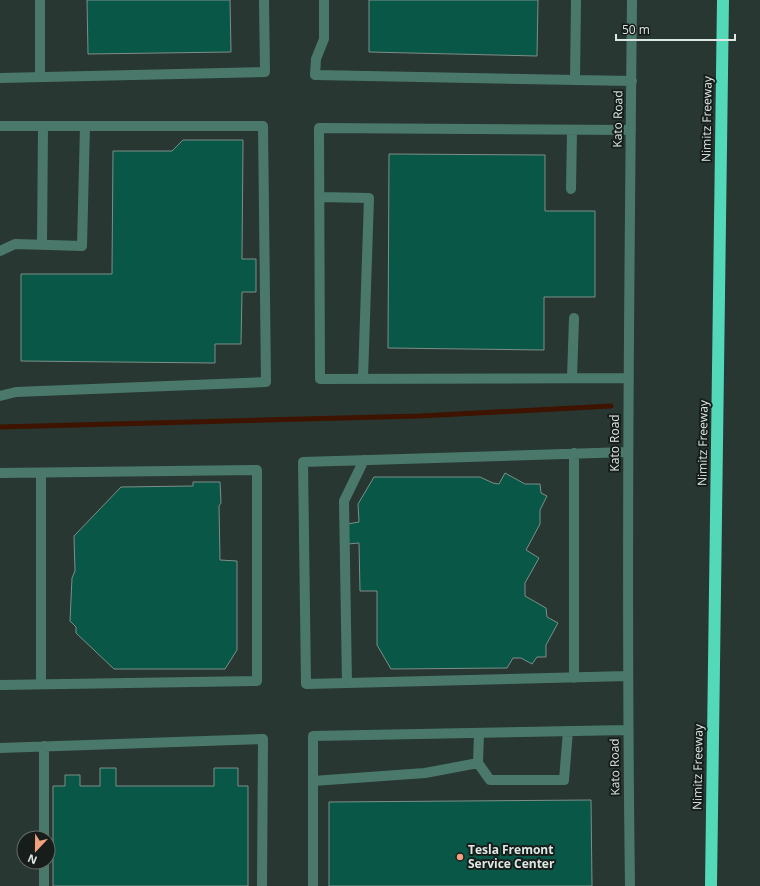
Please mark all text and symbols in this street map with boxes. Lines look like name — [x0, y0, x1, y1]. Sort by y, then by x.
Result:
scale bar — [616, 16, 735, 42]
text: 50 m — [622, 21, 650, 38]
street label: Nimitz Freeway — [697, 75, 716, 162]
street label: Kato Road — [609, 90, 626, 148]
street label: Nimitz Freeway — [693, 399, 712, 486]
street label: Kato Road — [606, 414, 623, 472]
street label: Nimitz Freeway — [688, 723, 707, 810]
street label: Kato Road — [606, 738, 623, 796]
north arrow — [16, 830, 56, 870]
place label: Tesla Fremont Service Center — [468, 841, 555, 872]
text: N — [25, 851, 39, 868]
marker: Tesla Fremont Service Center — [455, 852, 465, 862]

